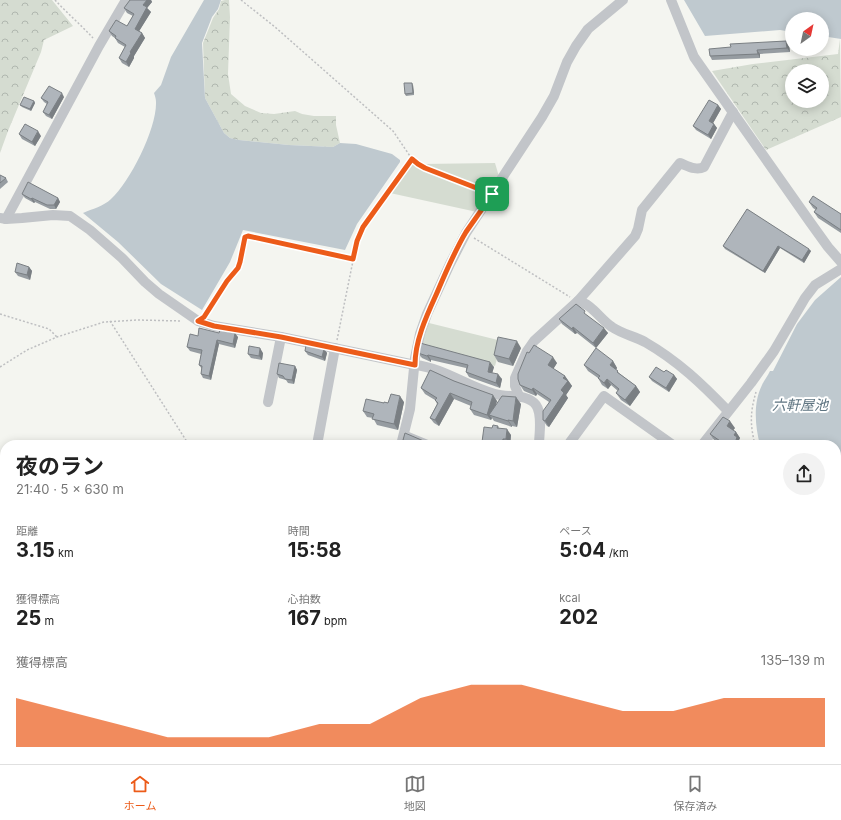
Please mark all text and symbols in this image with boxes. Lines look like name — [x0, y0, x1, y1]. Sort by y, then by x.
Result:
north arrow — [785, 12, 829, 56]
map controls — [785, 12, 829, 108]
button: layers — [785, 64, 829, 108]
pin — [475, 177, 509, 211]
icon: arrive — [481, 183, 503, 205]
water label: 六軒屋池 — [772, 396, 830, 413]
text: 夜のラン — [16, 453, 104, 479]
button: share — [783, 453, 825, 495]
text: 21:40 · 5 × 630 m — [16, 481, 124, 497]
text: 距離 — [16, 524, 38, 538]
text: 時間 — [288, 524, 310, 538]
text: ペース — [559, 524, 592, 538]
text: 3.15 — [16, 538, 55, 562]
text: 15:58 — [288, 538, 342, 562]
text: 5:04 — [559, 538, 606, 562]
text: km — [55, 546, 74, 560]
text: /km — [606, 546, 629, 560]
text: kcal — [559, 591, 580, 605]
text: 獲得標高 — [16, 592, 60, 606]
text: 心拍数 — [288, 592, 321, 606]
text: 202 — [559, 605, 598, 629]
text: 25 — [16, 606, 41, 630]
text: 167 — [288, 606, 321, 630]
text: m — [41, 614, 54, 628]
text: bpm — [321, 614, 347, 628]
text: 135–139 m — [761, 652, 825, 668]
text: 獲得標高 — [16, 654, 68, 670]
tab: ホーム — [124, 773, 156, 813]
tab: 地図 — [404, 773, 426, 813]
tab: 保存済み — [673, 773, 717, 813]

